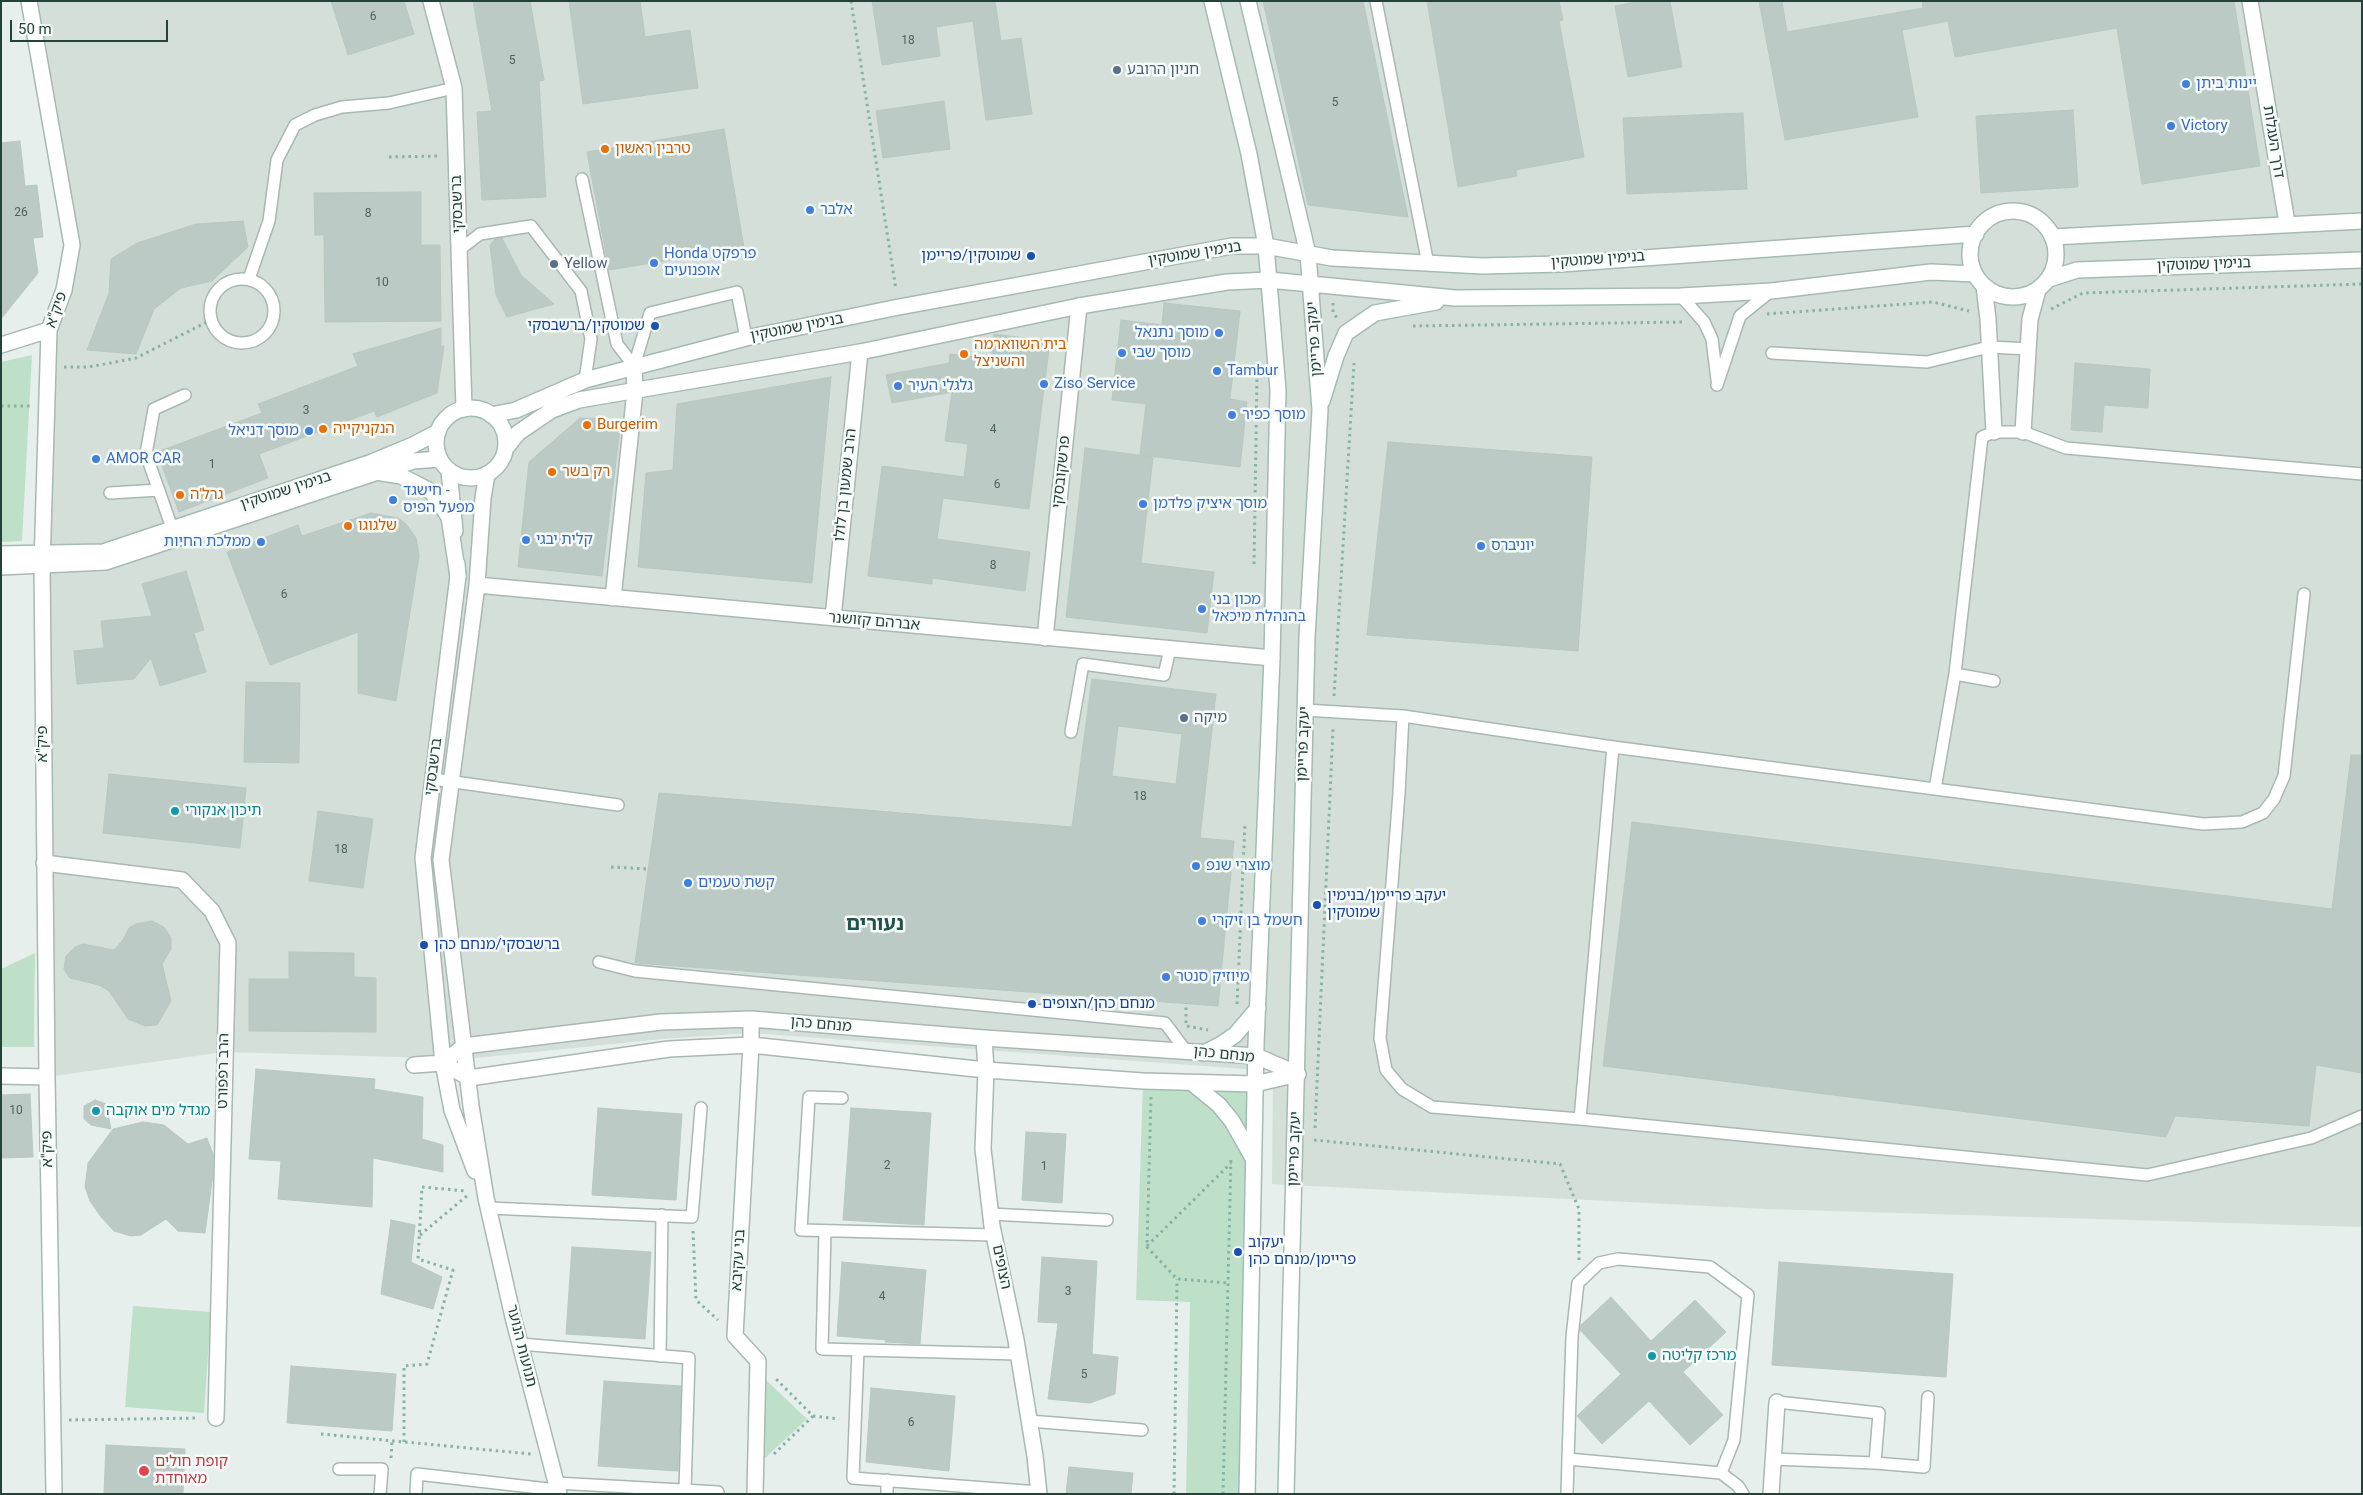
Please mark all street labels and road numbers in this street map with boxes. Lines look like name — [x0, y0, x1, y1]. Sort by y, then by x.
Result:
street label: דרך העגלות — [2258, 104, 2288, 180]
street label: ברשבסקי — [448, 175, 468, 233]
street label: בנימין שמוטקין — [1147, 238, 1243, 270]
street label: בנימין שמוטקין — [1550, 248, 1646, 272]
street label: בנימין שמוטקין — [2156, 254, 2252, 276]
street label: פיק"א — [42, 290, 72, 330]
street label: יעקב פריימן — [1303, 301, 1327, 377]
street label: בנימין שמוטקין — [749, 310, 845, 346]
street label: הרב שמעון בן לולו — [831, 427, 861, 543]
street label: פרשקובסקי — [1049, 435, 1075, 509]
street label: בנימין שמוטקין — [238, 468, 334, 514]
street label: אברהם קזושנר — [827, 609, 921, 635]
street label: יעקב פריימן — [1294, 706, 1314, 782]
street label: פיק"א — [34, 725, 52, 763]
street label: ברשבסקי — [422, 737, 446, 797]
street label: מנחם כהן — [790, 1013, 852, 1037]
street label: הרב רפפורט — [214, 1033, 234, 1109]
street label: מנחם כהן — [1192, 1043, 1256, 1067]
street label: יעקב פריימן — [1285, 1111, 1305, 1187]
street label: פיק"א — [39, 1130, 57, 1168]
street label: בני עקיבא — [728, 1229, 750, 1291]
street label: הצופים — [987, 1243, 1015, 1291]
street label: תנועות הנוער — [502, 1303, 540, 1389]

